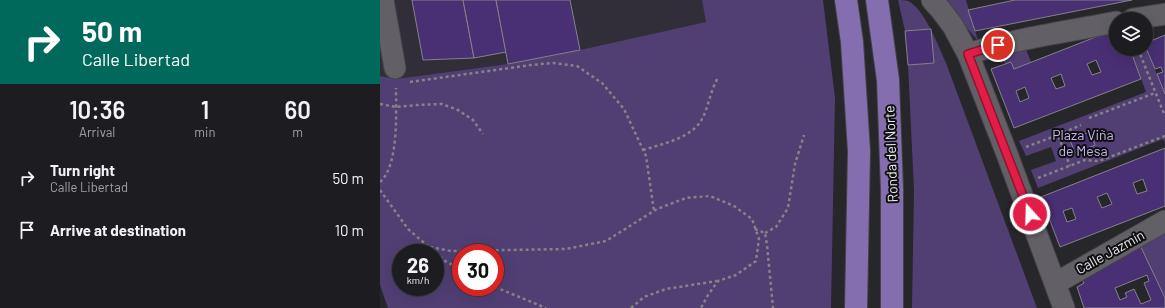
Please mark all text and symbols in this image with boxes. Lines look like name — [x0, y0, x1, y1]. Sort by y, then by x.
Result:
map controls — [1109, 12, 1153, 56]
button: layers — [1109, 12, 1153, 56]
text: 50 m — [82, 14, 142, 48]
icon: right — [16, 16, 68, 68]
pin — [981, 28, 1015, 62]
icon: arrive — [987, 34, 1009, 56]
text: Calle Libertad — [82, 48, 190, 70]
text: 10:36 — [69, 95, 125, 124]
text: 1 — [201, 95, 209, 124]
text: 60 — [285, 95, 311, 124]
street label: Ronda del Norte — [880, 105, 901, 203]
text: Arrival — [79, 124, 115, 140]
text: min — [194, 124, 215, 140]
text: m — [292, 124, 303, 140]
park label: Plaza Viña de Mesa — [1052, 126, 1114, 159]
text: Turn right — [50, 161, 115, 179]
icon: right — [16, 167, 38, 189]
text: 50 m — [332, 169, 364, 187]
text: Calle Libertad — [50, 179, 128, 195]
position arrow — [1009, 193, 1051, 235]
icon: arrive — [16, 219, 38, 241]
text: Arrive at destination — [50, 221, 186, 239]
text: 10 m — [335, 221, 364, 239]
street label: Calle Jazmín — [1072, 226, 1147, 277]
speed limit sign: 30 — [452, 244, 504, 296]
text: 26 — [407, 253, 429, 277]
text: km/h — [407, 274, 429, 286]

